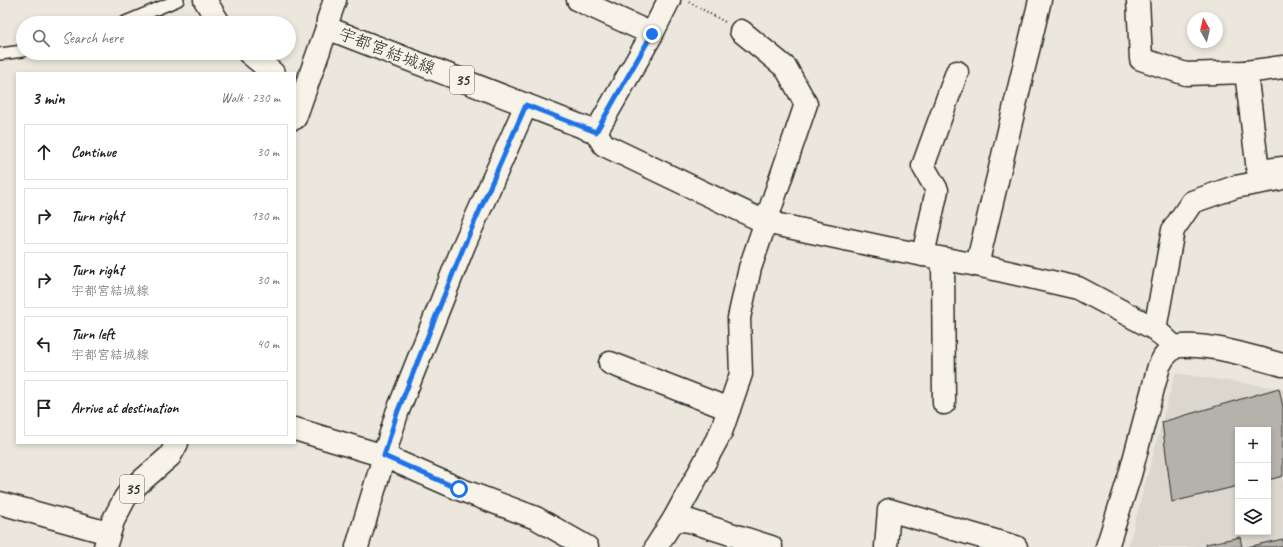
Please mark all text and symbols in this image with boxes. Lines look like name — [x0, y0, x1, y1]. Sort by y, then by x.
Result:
north arrow — [1187, 12, 1223, 48]
search box — [16, 16, 296, 60]
street label: 宇都宮結城線 — [336, 23, 438, 79]
route end — [643, 25, 661, 43]
icon: search — [30, 27, 52, 49]
text: Search here — [62, 29, 123, 48]
road number: 35 — [450, 66, 474, 94]
text: 3 min — [32, 88, 65, 109]
text: Walk · 230 m — [221, 90, 280, 106]
icon: ahead — [33, 141, 55, 163]
text: Continue — [71, 143, 116, 162]
text: 30 m — [257, 144, 279, 160]
icon: right — [33, 205, 55, 227]
text: Turn right — [71, 207, 124, 226]
text: 130 m — [251, 208, 279, 224]
text: Turn right — [71, 261, 124, 280]
icon: right — [33, 269, 55, 291]
text: 30 m — [257, 272, 279, 288]
text: 宇都宮結城線 — [71, 283, 149, 299]
text: Turn left — [71, 325, 114, 344]
icon: left — [33, 333, 55, 355]
text: 40 m — [257, 336, 279, 352]
text: 宇都宮結城線 — [71, 347, 149, 363]
icon: arrive — [33, 397, 55, 419]
text: Arrive at destination — [71, 399, 178, 418]
map controls — [1235, 427, 1271, 535]
button: + — [1235, 427, 1271, 463]
button: − — [1235, 463, 1271, 499]
road number: 35 — [120, 475, 144, 503]
route start — [450, 480, 468, 498]
button: layers — [1235, 499, 1271, 535]

